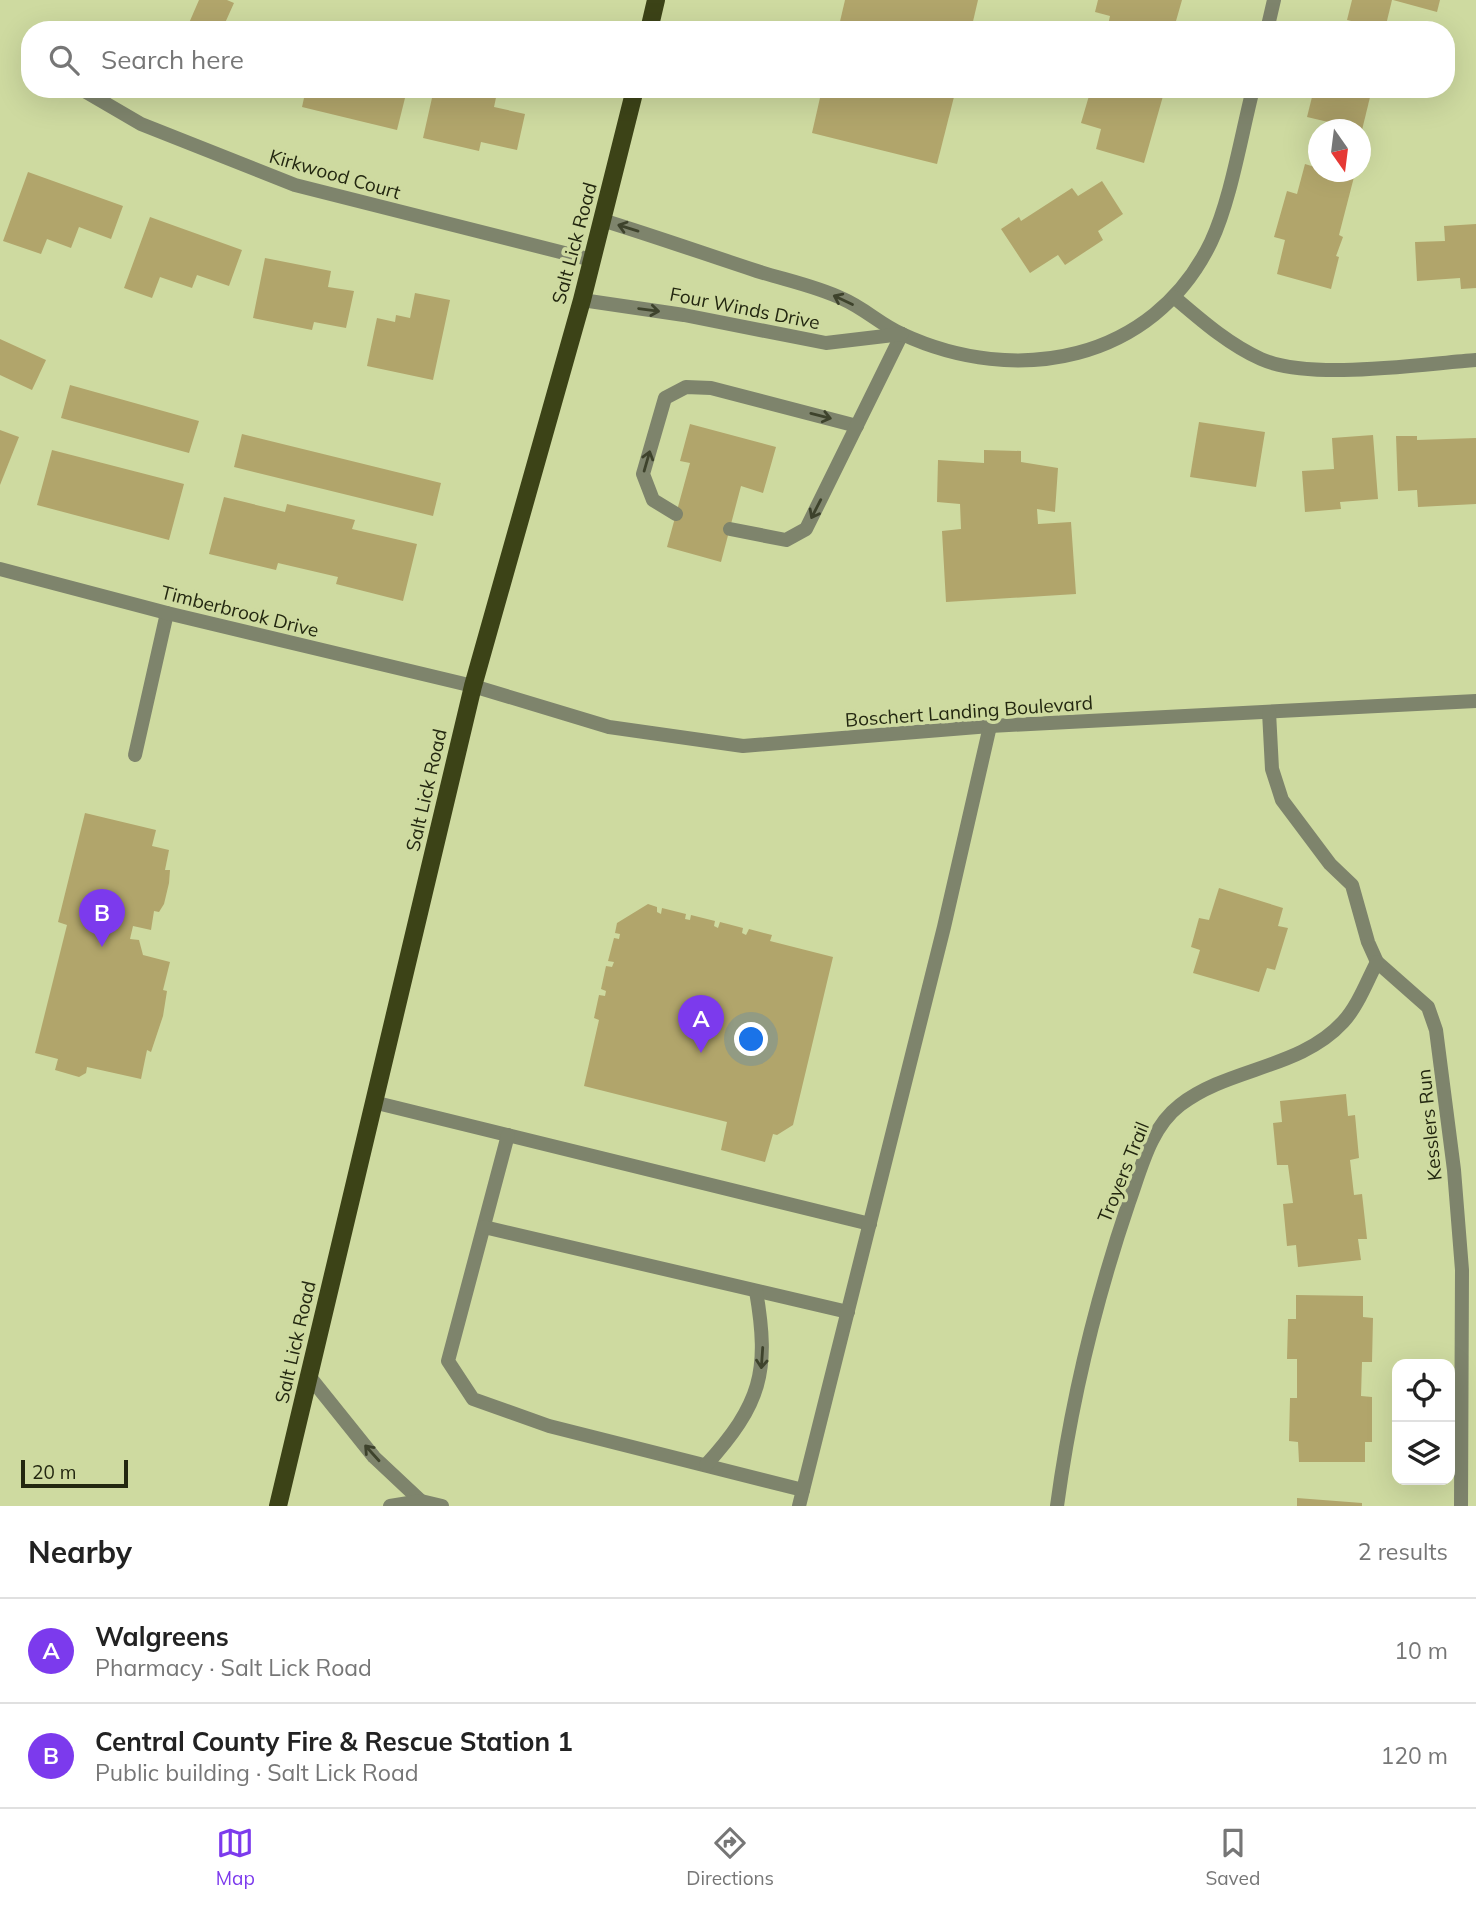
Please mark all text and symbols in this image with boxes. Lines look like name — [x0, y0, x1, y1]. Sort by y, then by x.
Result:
search box — [21, 21, 1455, 98]
icon: search — [45, 41, 83, 79]
text: Search here — [101, 43, 244, 76]
north arrow — [1308, 119, 1371, 182]
street label: Kirkwood Court — [267, 144, 404, 204]
street label: Salt Lick Road — [546, 180, 602, 306]
one-way arrow — [617, 220, 639, 233]
street label: Four Winds Drive — [668, 282, 822, 334]
one-way arrow — [833, 293, 854, 307]
one-way arrow — [637, 303, 660, 316]
one-way arrow — [809, 410, 832, 423]
one-way arrow — [641, 450, 654, 472]
one-way arrow — [808, 498, 822, 519]
street label: Timberbrook Drive — [159, 580, 321, 642]
street label: Boschert Landing Boulevard — [844, 690, 1094, 732]
street label: Salt Lick Road — [400, 726, 452, 854]
pin: B — [79, 889, 125, 947]
pin: A — [678, 995, 724, 1053]
your location — [734, 1022, 768, 1056]
street label: Kesslers Run — [1411, 1068, 1447, 1182]
street label: Troyers Trail — [1092, 1118, 1154, 1226]
street label: Salt Lick Road — [269, 1278, 321, 1406]
one-way arrow — [755, 1346, 768, 1369]
map controls — [1392, 1359, 1455, 1485]
button: locate — [1392, 1359, 1455, 1422]
button: layers — [1392, 1422, 1455, 1485]
one-way arrow — [364, 1445, 380, 1463]
scale bar — [21, 1457, 128, 1489]
text: 20 m — [32, 1460, 76, 1484]
text: Nearby — [28, 1533, 132, 1571]
text: 2 results — [1358, 1537, 1448, 1566]
text: Walgreens — [95, 1620, 229, 1653]
text: A — [42, 1636, 60, 1665]
text: 10 m — [1394, 1636, 1448, 1665]
text: Pharmacy · Salt Lick Road — [95, 1653, 372, 1682]
text: Central County Fire & Rescue Station 1 — [95, 1725, 573, 1758]
text: B — [43, 1741, 59, 1770]
text: 120 m — [1380, 1741, 1448, 1770]
text: Public building · Salt Lick Road — [95, 1758, 418, 1787]
tab: Map — [216, 1824, 255, 1890]
tab: Directions — [686, 1824, 774, 1890]
tab: Saved — [1205, 1824, 1260, 1890]

